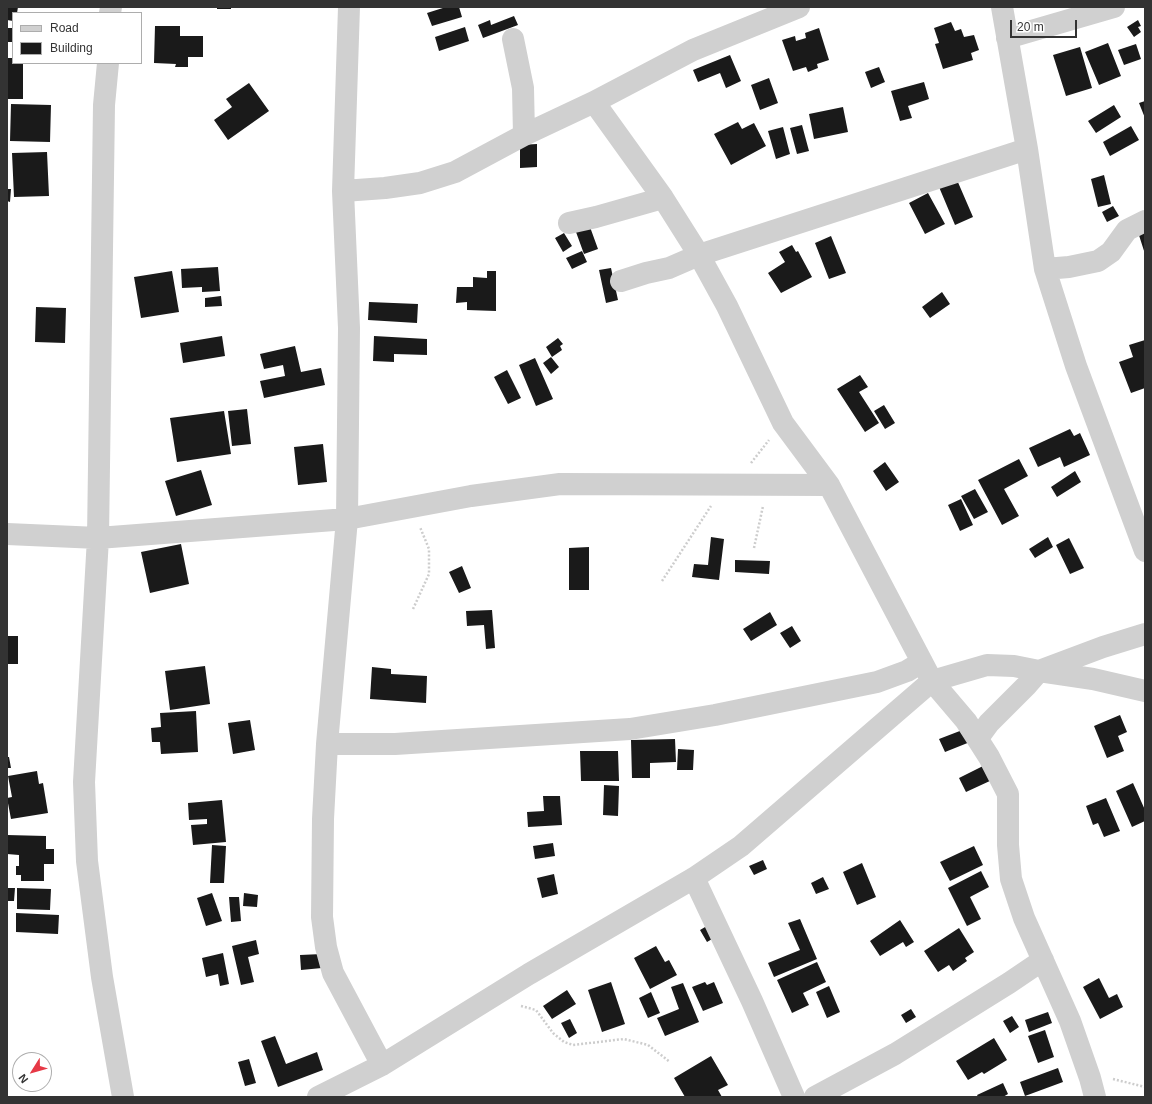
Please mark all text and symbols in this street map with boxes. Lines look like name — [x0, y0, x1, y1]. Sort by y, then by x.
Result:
legend — [12, 12, 142, 64]
scale bar — [1012, 12, 1079, 38]
text: 20 m — [1017, 20, 1044, 34]
text: Road — [50, 21, 79, 35]
text: Building — [50, 41, 93, 55]
north arrow — [12, 1052, 52, 1092]
text: N — [16, 1072, 30, 1085]

